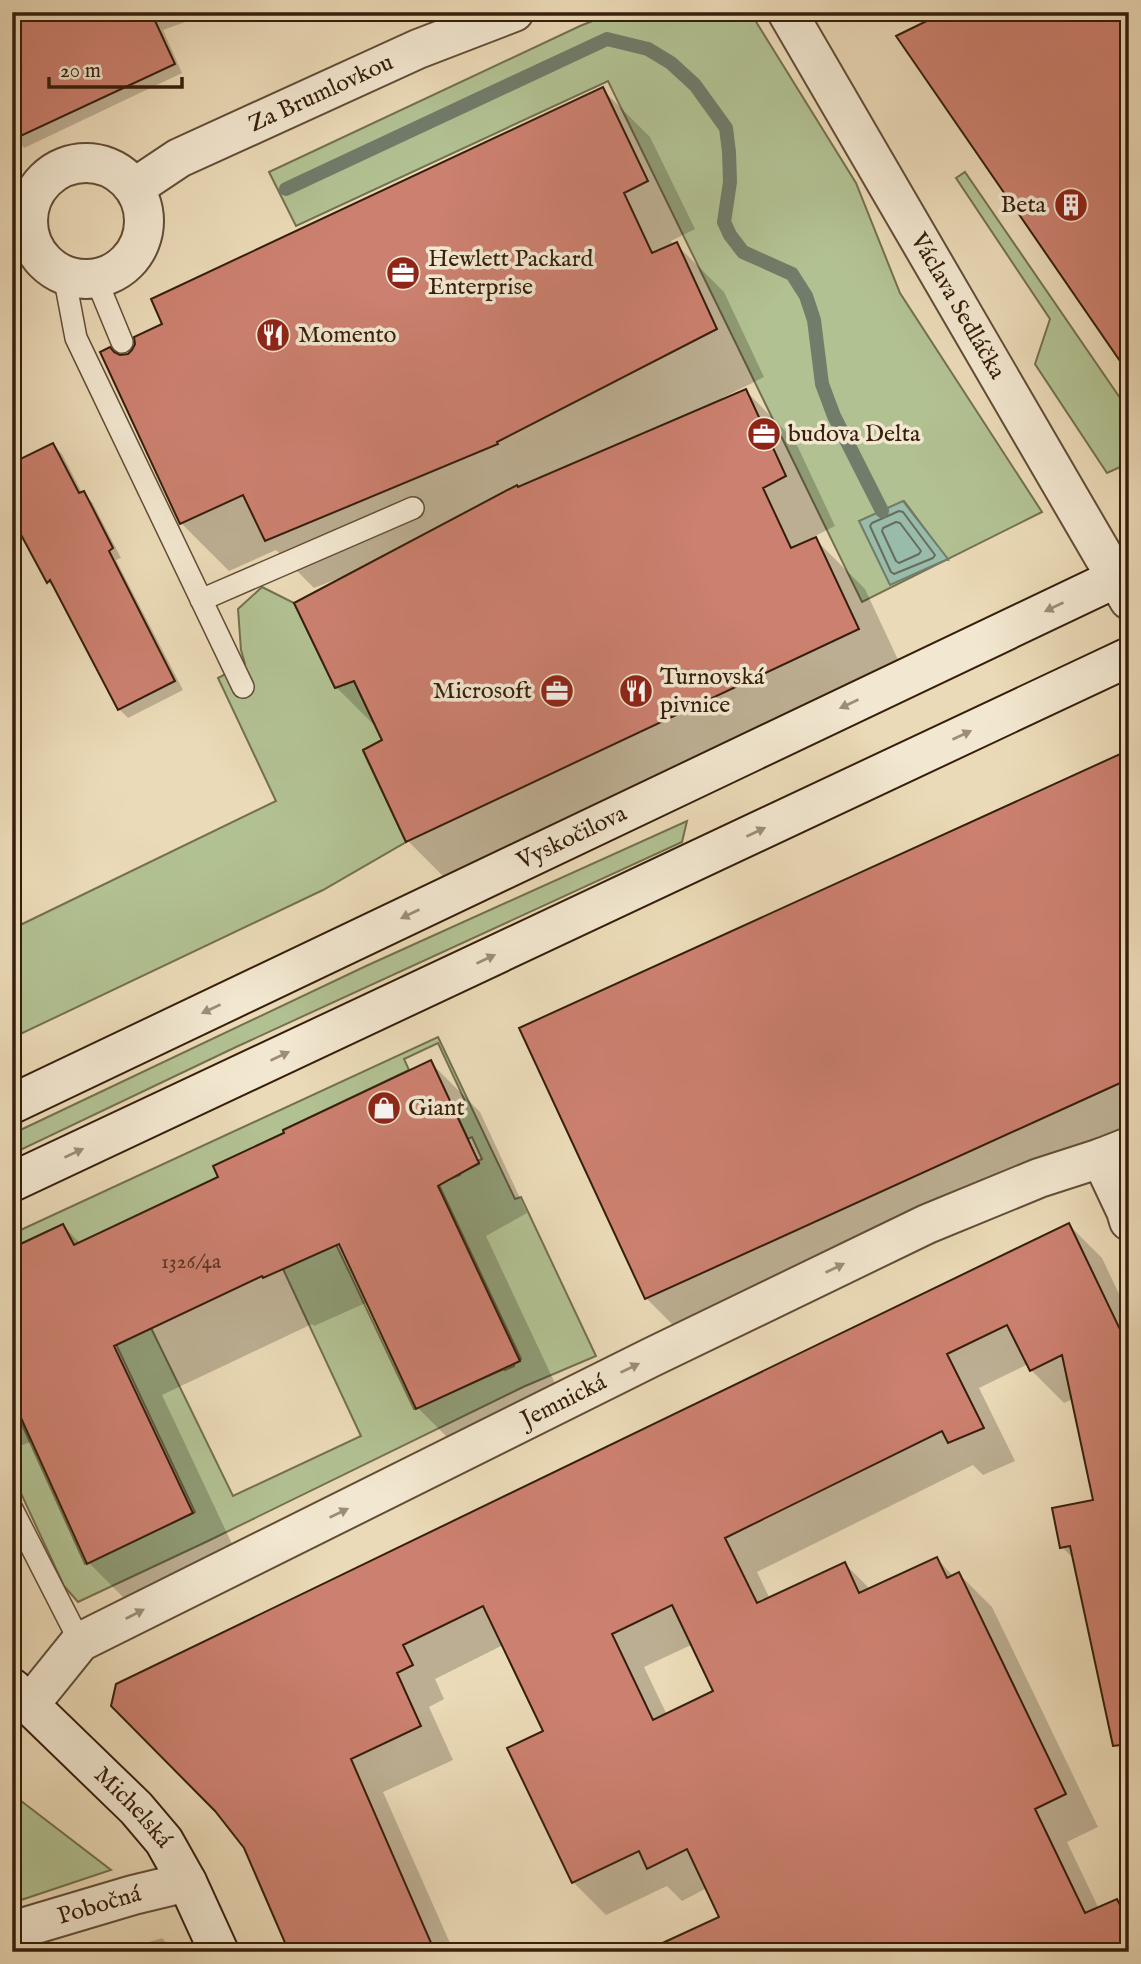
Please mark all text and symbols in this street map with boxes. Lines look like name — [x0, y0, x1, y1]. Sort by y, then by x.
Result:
scale bar — [49, 46, 182, 90]
street label: Za Brumlovkou — [244, 47, 398, 140]
text: 20 m — [60, 58, 101, 85]
building icon: Beta — [1052, 186, 1090, 224]
place label: Beta — [1000, 190, 1047, 221]
street label: Václava Sedláčka — [903, 226, 1013, 385]
place label: Hewlett Packard Enterprise — [428, 244, 594, 303]
office icon: Hewlett Packard Enterprise — [384, 254, 422, 292]
restaurant icon: Momento — [254, 316, 292, 354]
place label: Momento — [298, 320, 397, 351]
office icon: budova Delta — [745, 415, 783, 453]
place label: budova Delta — [788, 419, 921, 450]
one-way arrow — [1044, 601, 1064, 612]
place label: Turnovská pivnice — [660, 662, 765, 721]
office icon: Microsoft — [538, 672, 576, 710]
restaurant icon: Turnovská pivnice — [617, 672, 655, 710]
place label: Microsoft — [433, 676, 532, 707]
one-way arrow — [839, 699, 859, 710]
one-way arrow — [952, 729, 972, 741]
street label: Vyskočilova — [511, 798, 632, 877]
one-way arrow — [746, 826, 766, 837]
one-way arrow — [400, 908, 420, 920]
one-way arrow — [476, 953, 496, 965]
one-way arrow — [201, 1003, 221, 1015]
one-way arrow — [270, 1050, 290, 1061]
shop icon: Giant — [365, 1089, 403, 1127]
place label: Giant — [408, 1093, 465, 1124]
one-way arrow — [64, 1147, 84, 1158]
house number: 1326/4a — [161, 1249, 222, 1276]
one-way arrow — [825, 1263, 845, 1274]
one-way arrow — [620, 1362, 640, 1373]
street label: Jemnická — [513, 1366, 612, 1437]
one-way arrow — [329, 1507, 349, 1518]
one-way arrow — [125, 1609, 145, 1620]
street label: Michelská — [87, 1760, 179, 1855]
street label: Pobočná — [54, 1878, 145, 1932]

